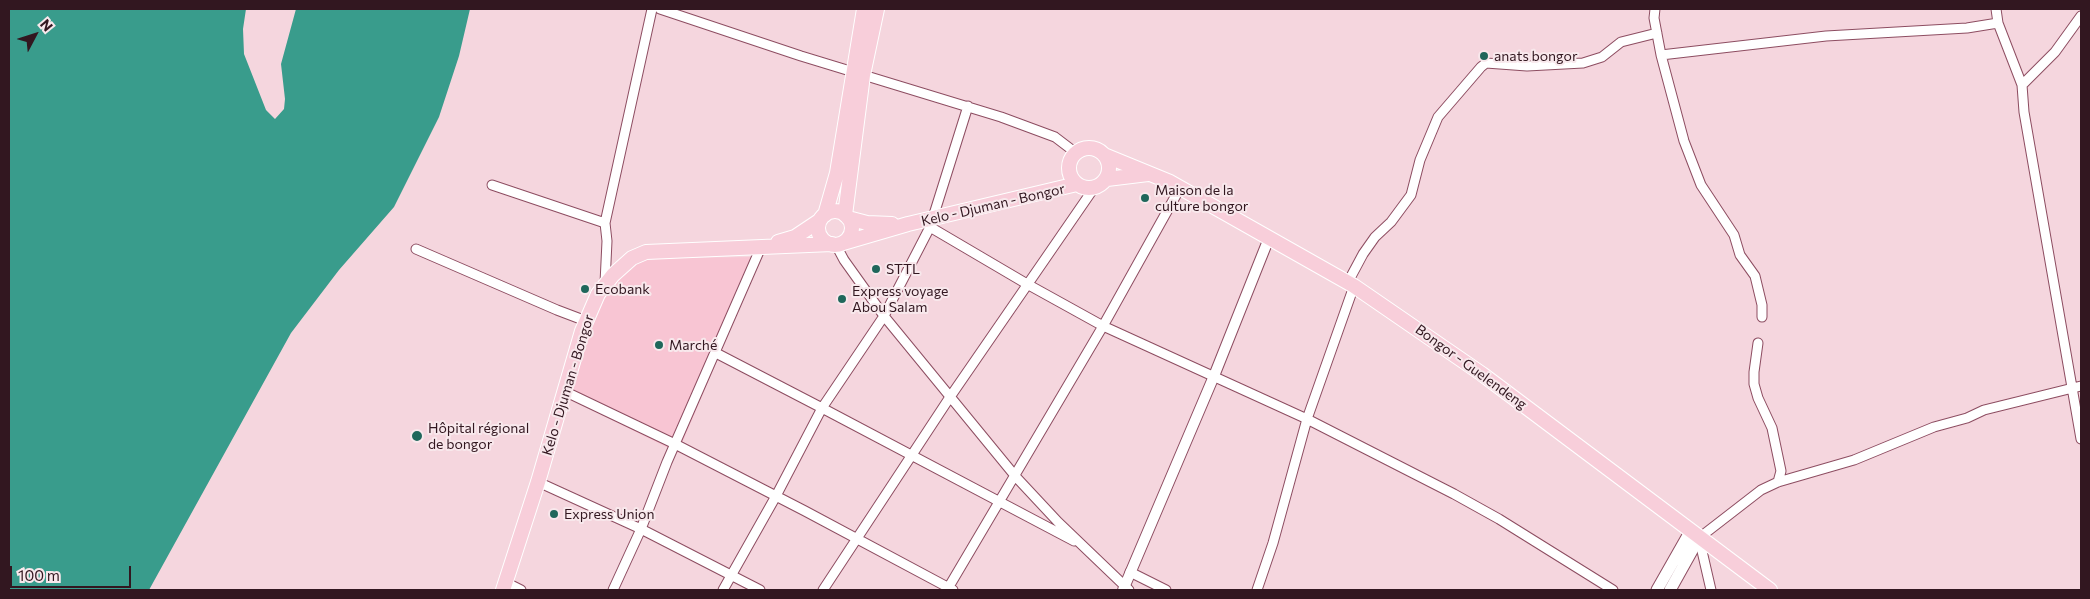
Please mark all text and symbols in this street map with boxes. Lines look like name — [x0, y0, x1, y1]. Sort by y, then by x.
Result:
north arrow — [10, 10, 60, 60]
text: N — [37, 16, 57, 35]
place label: anats bongor — [1494, 48, 1578, 64]
marker: anats bongor — [1478, 50, 1490, 62]
street label: Kelo - Djuman - Bongor — [920, 180, 1066, 230]
place label: Maison de la culture bongor — [1155, 182, 1248, 214]
marker: Maison de la culture bongor — [1139, 192, 1151, 204]
place label: STTL — [886, 261, 920, 277]
marker: STTL — [870, 263, 882, 275]
place label: Ecobank — [595, 281, 650, 297]
marker: Ecobank — [579, 283, 591, 295]
place label: Express voyage Abou Salam — [852, 283, 948, 316]
marker: Express voyage Abou Salam — [836, 293, 848, 305]
street label: Kelo - Djuman - Bongor — [539, 312, 597, 458]
street label: Bongor - Guelendeng — [1412, 321, 1530, 413]
place label: Marché — [669, 337, 717, 353]
marker: Marché — [653, 339, 665, 351]
place label: Hôpital régional de bongor — [428, 420, 529, 452]
marker: Hôpital régional de bongor — [410, 429, 424, 443]
place label: Express Union — [564, 506, 654, 522]
marker: Express Union — [548, 508, 560, 520]
scale bar — [12, 556, 134, 588]
text: 100 m — [18, 566, 60, 584]

